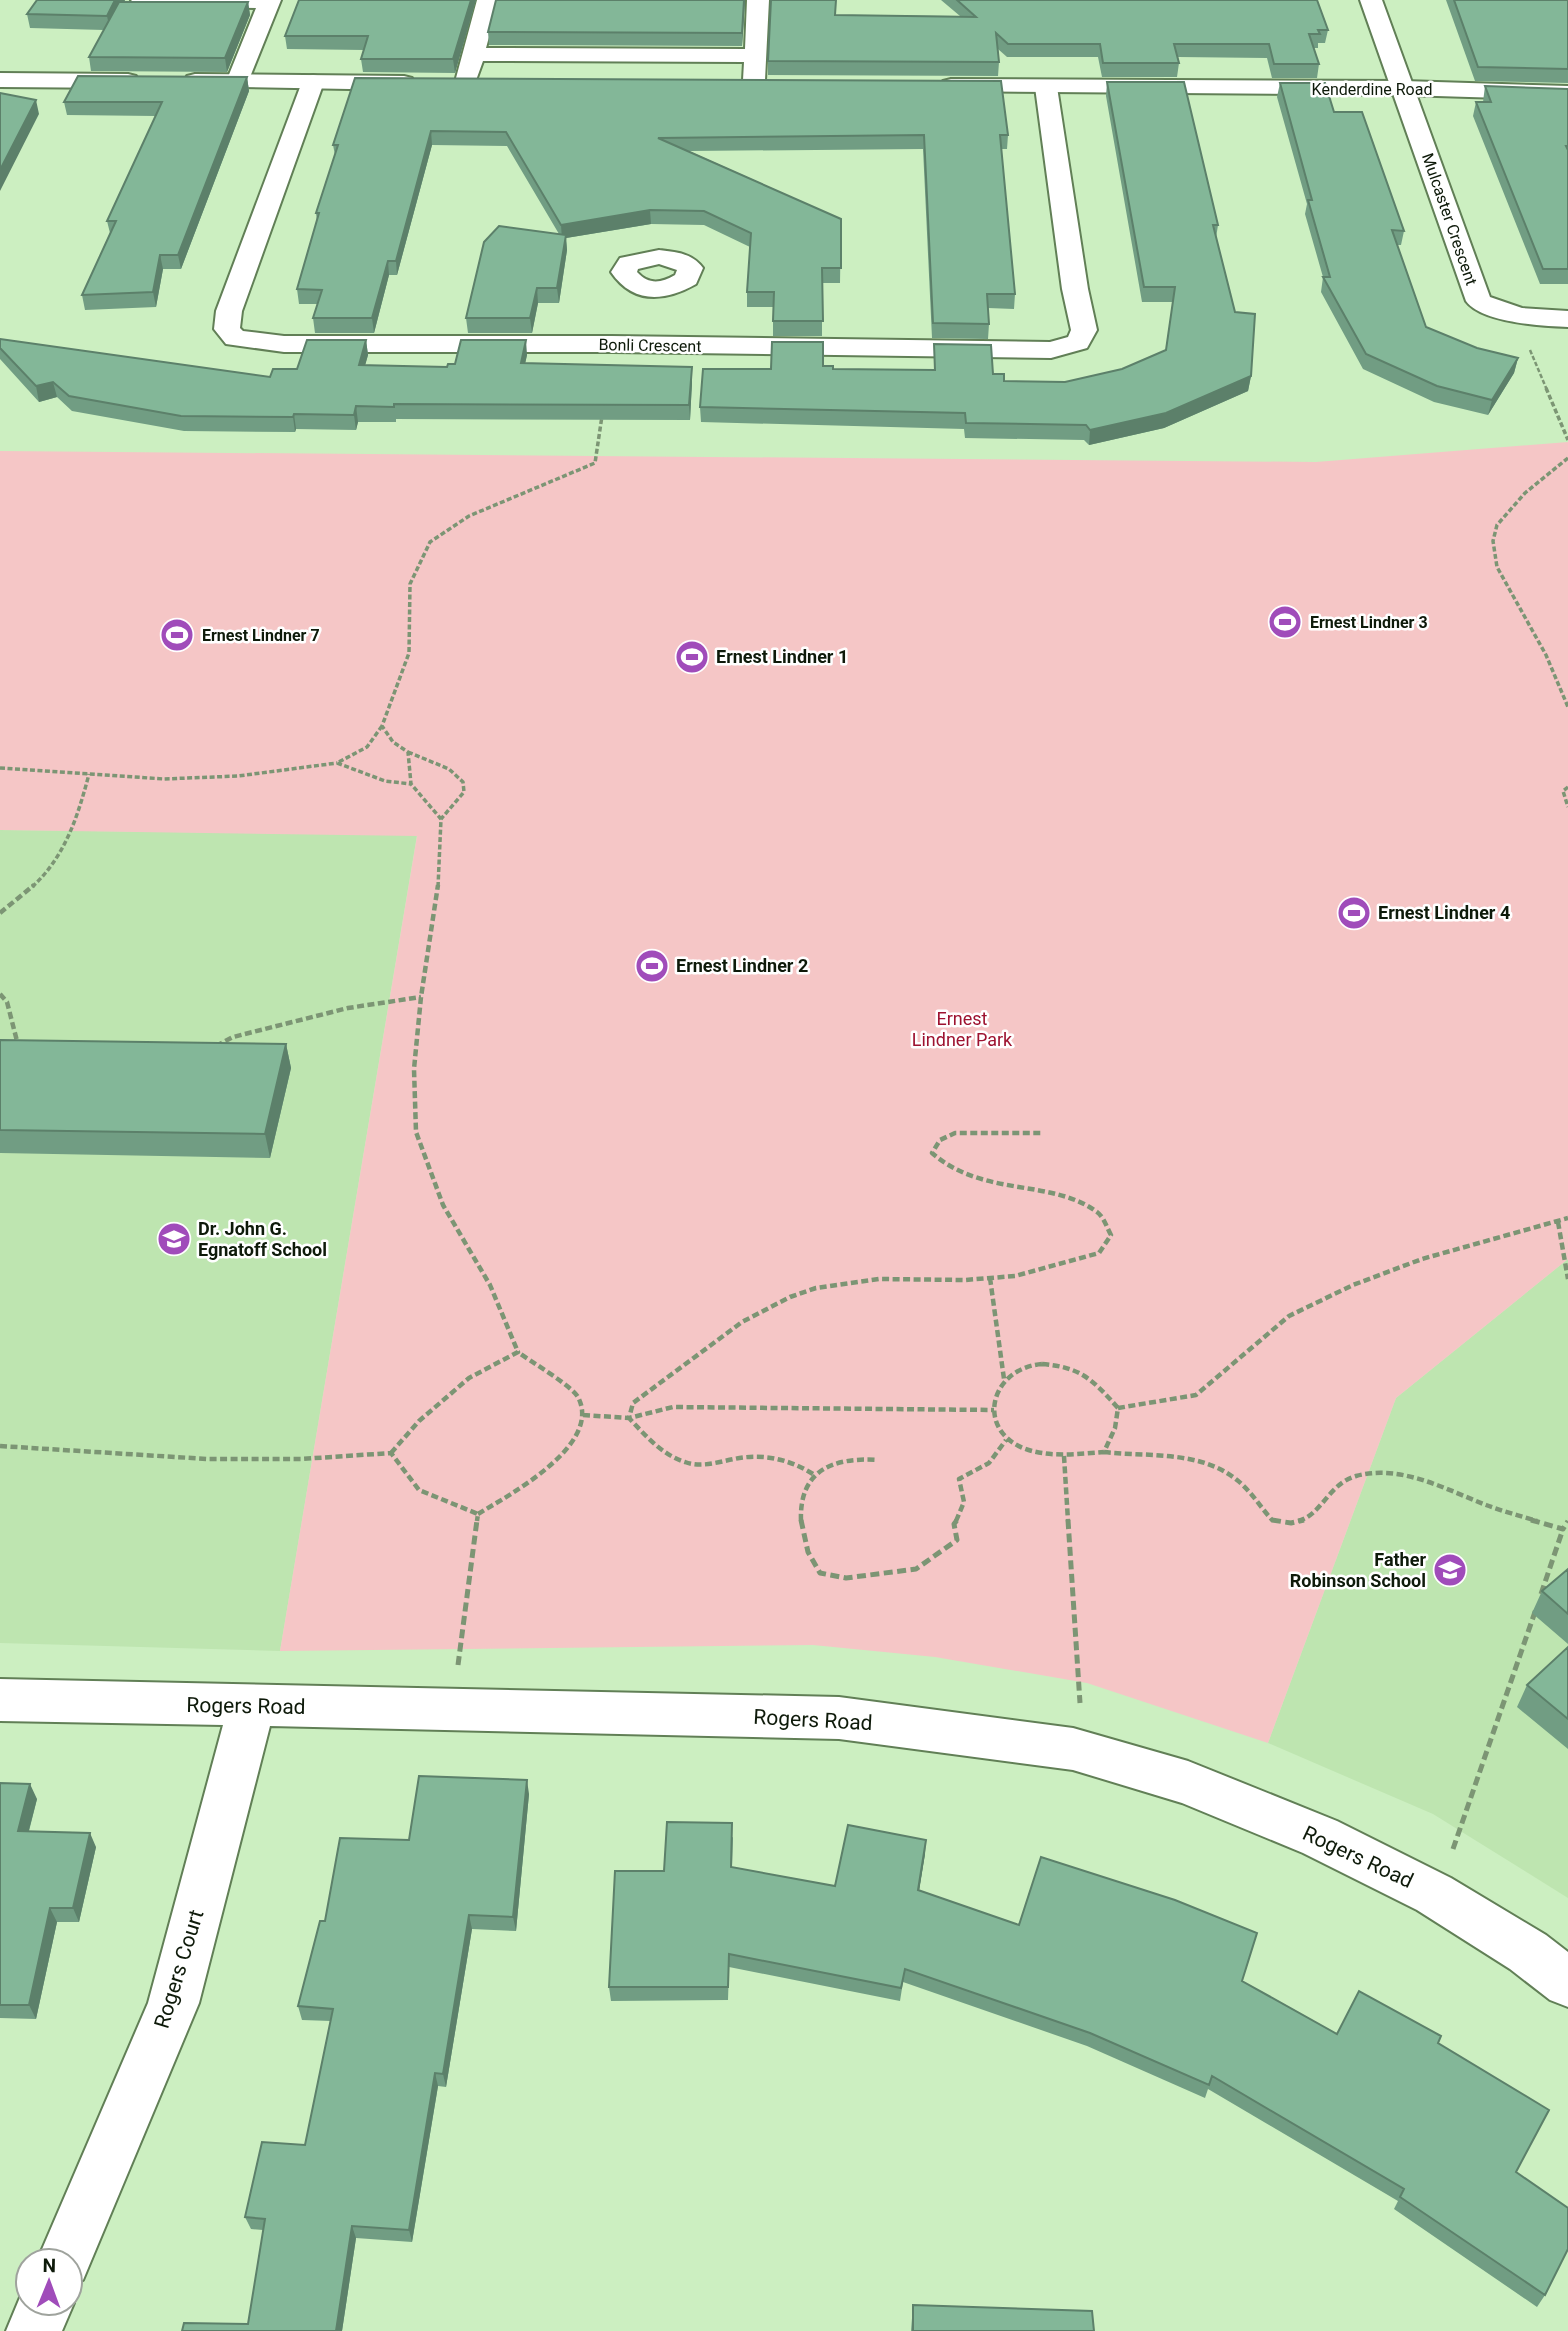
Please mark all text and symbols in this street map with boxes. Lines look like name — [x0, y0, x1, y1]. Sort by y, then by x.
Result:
street label: Kenderdine Road — [1312, 80, 1432, 99]
street label: Mulcaster Crescent — [1418, 151, 1481, 288]
street label: Bonli Crescent — [598, 335, 702, 356]
sports icon: Ernest Lindner 3 — [1266, 603, 1304, 641]
place label: Ernest Lindner 3 — [1310, 613, 1428, 632]
sports icon: Ernest Lindner 7 — [158, 616, 196, 654]
place label: Ernest Lindner 7 — [202, 626, 320, 645]
sports icon: Ernest Lindner 1 — [673, 638, 711, 676]
place label: Ernest Lindner 1 — [716, 646, 848, 667]
sports icon: Ernest Lindner 4 — [1335, 894, 1373, 932]
place label: Ernest Lindner 4 — [1378, 902, 1510, 923]
sports icon: Ernest Lindner 2 — [633, 947, 671, 985]
place label: Ernest Lindner 2 — [676, 955, 808, 976]
park label: Ernest Lindner Park — [912, 1008, 1013, 1050]
place label: Dr. John G. Egnatoff School — [198, 1218, 327, 1260]
school or university icon: Dr. John G. Egnatoff School — [155, 1220, 193, 1258]
place label: Father Robinson School — [1290, 1549, 1426, 1591]
school or university icon: Father Robinson School — [1431, 1551, 1469, 1589]
street label: Rogers Road — [186, 1693, 306, 1719]
street label: Rogers Road — [753, 1705, 873, 1735]
street label: Rogers Road — [1299, 1821, 1417, 1893]
street label: Rogers Court — [150, 1907, 208, 2031]
north arrow — [14, 2247, 84, 2317]
text: N — [42, 2254, 56, 2277]

